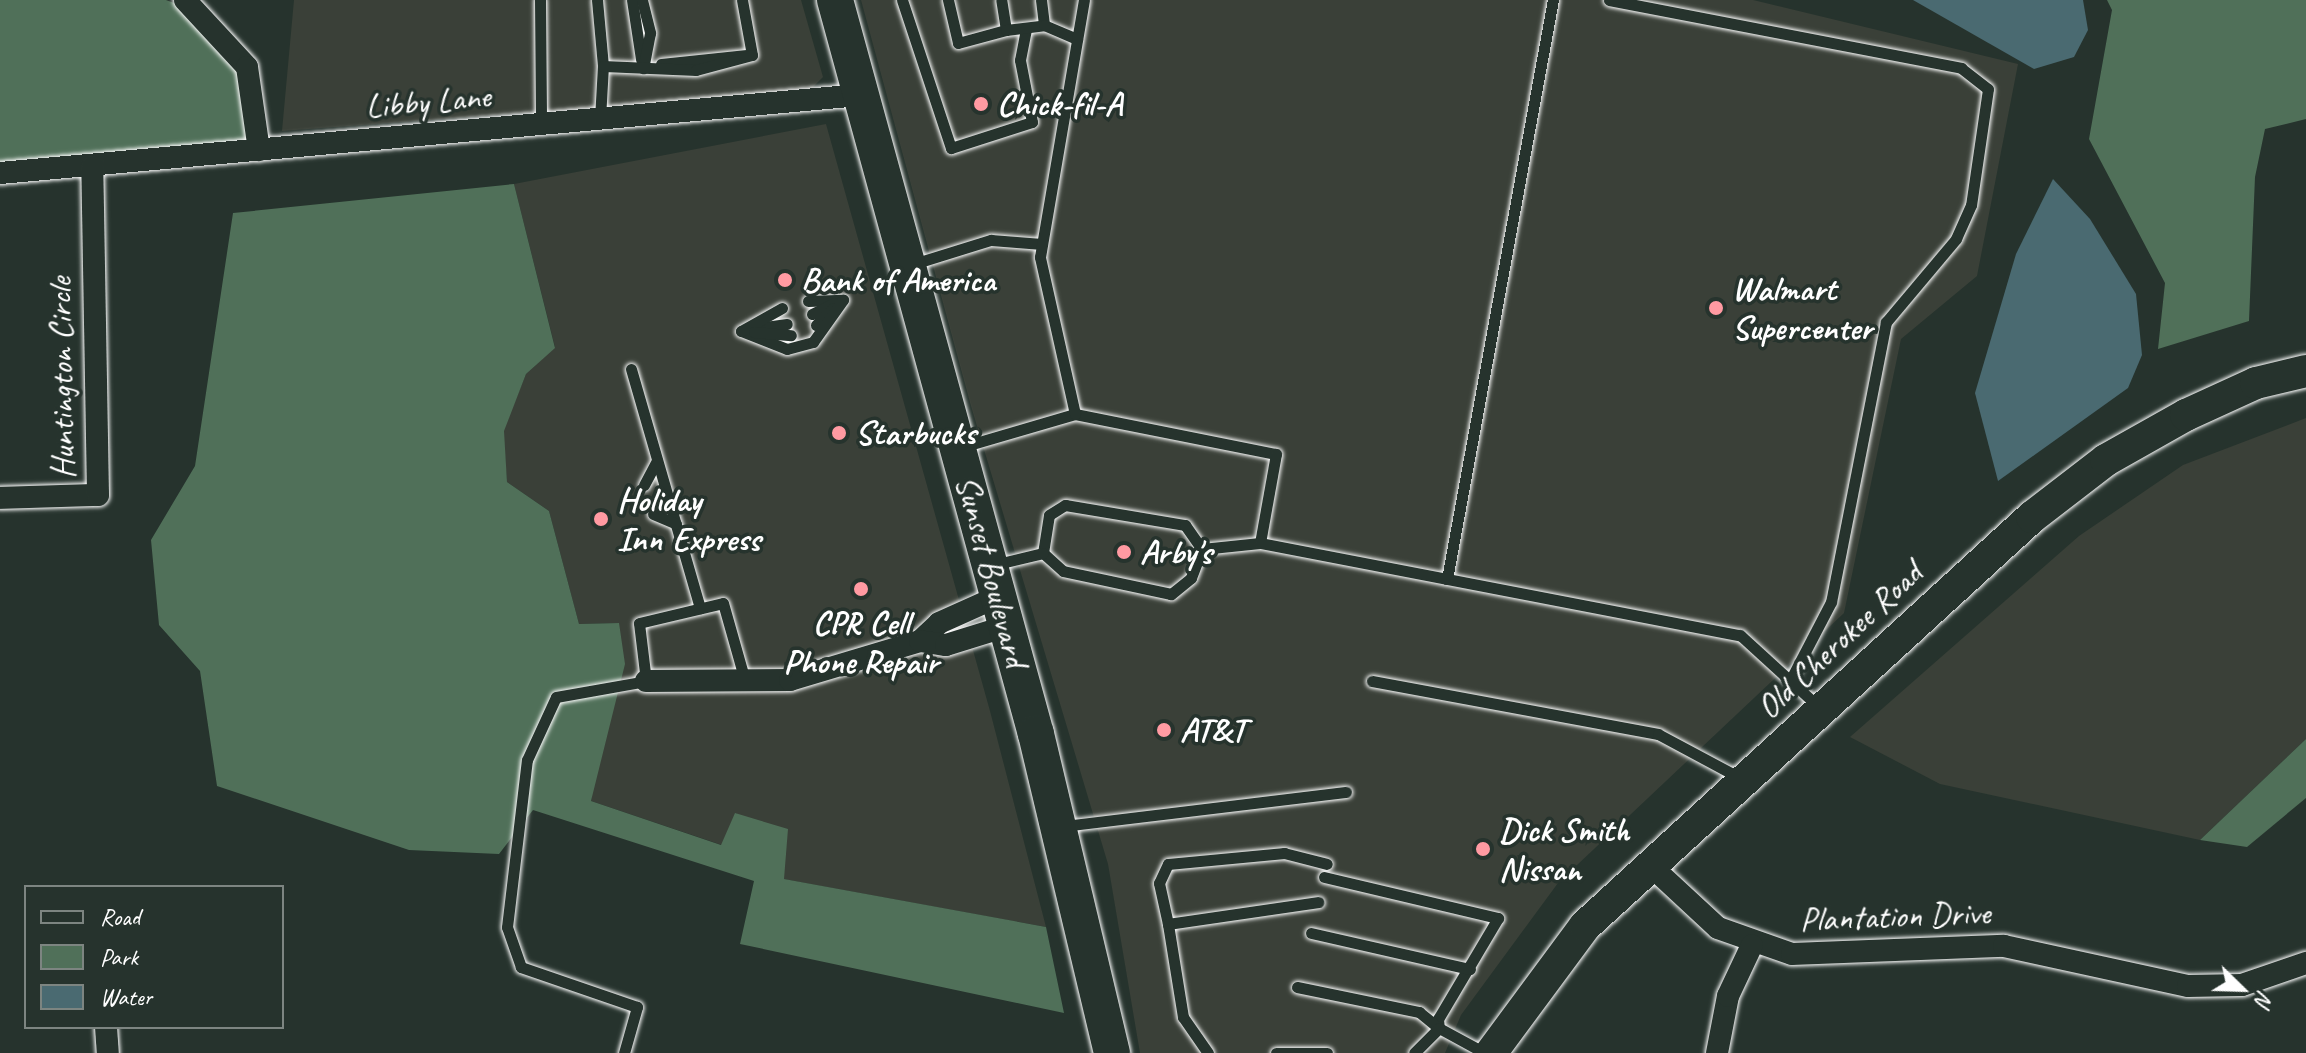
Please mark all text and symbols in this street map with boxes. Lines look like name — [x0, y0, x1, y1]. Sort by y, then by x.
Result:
street label: Libby Lane — [363, 75, 493, 127]
place label: Chick-fil-A — [997, 84, 1122, 124]
marker: Chick-fil-A — [972, 95, 990, 113]
place label: Bank of America — [801, 260, 995, 300]
place label: Walmart Supercenter — [1732, 268, 1872, 348]
marker: Bank of America — [776, 271, 794, 289]
street label: Huntington Circle — [39, 277, 83, 479]
marker: Walmart Supercenter — [1707, 299, 1725, 317]
place label: Starbucks — [855, 413, 976, 453]
marker: Starbucks — [830, 424, 848, 442]
street label: Sunset Boulevard — [947, 471, 1037, 671]
place label: Holiday Inn Express — [617, 479, 760, 558]
marker: Holiday Inn Express — [592, 510, 610, 528]
place label: Arby's — [1140, 532, 1212, 572]
marker: Arby's — [1115, 543, 1133, 561]
street label: Old Cherokee Road — [1748, 553, 1930, 727]
marker: CPR Cell Phone Repair — [852, 580, 870, 598]
place label: CPR Cell Phone Repair — [783, 602, 939, 682]
place label: AT&T — [1180, 710, 1246, 750]
marker: AT&T — [1155, 721, 1173, 739]
place label: Dick Smith Nissan — [1499, 809, 1629, 888]
marker: Dick Smith Nissan — [1474, 840, 1492, 858]
legend — [24, 885, 284, 1029]
street label: Plantation Drive — [1799, 892, 1991, 940]
text: Road — [100, 902, 140, 932]
text: Park — [100, 942, 138, 972]
north arrow — [2202, 949, 2282, 1029]
text: Water — [100, 982, 152, 1012]
text: N — [2249, 987, 2280, 1010]

